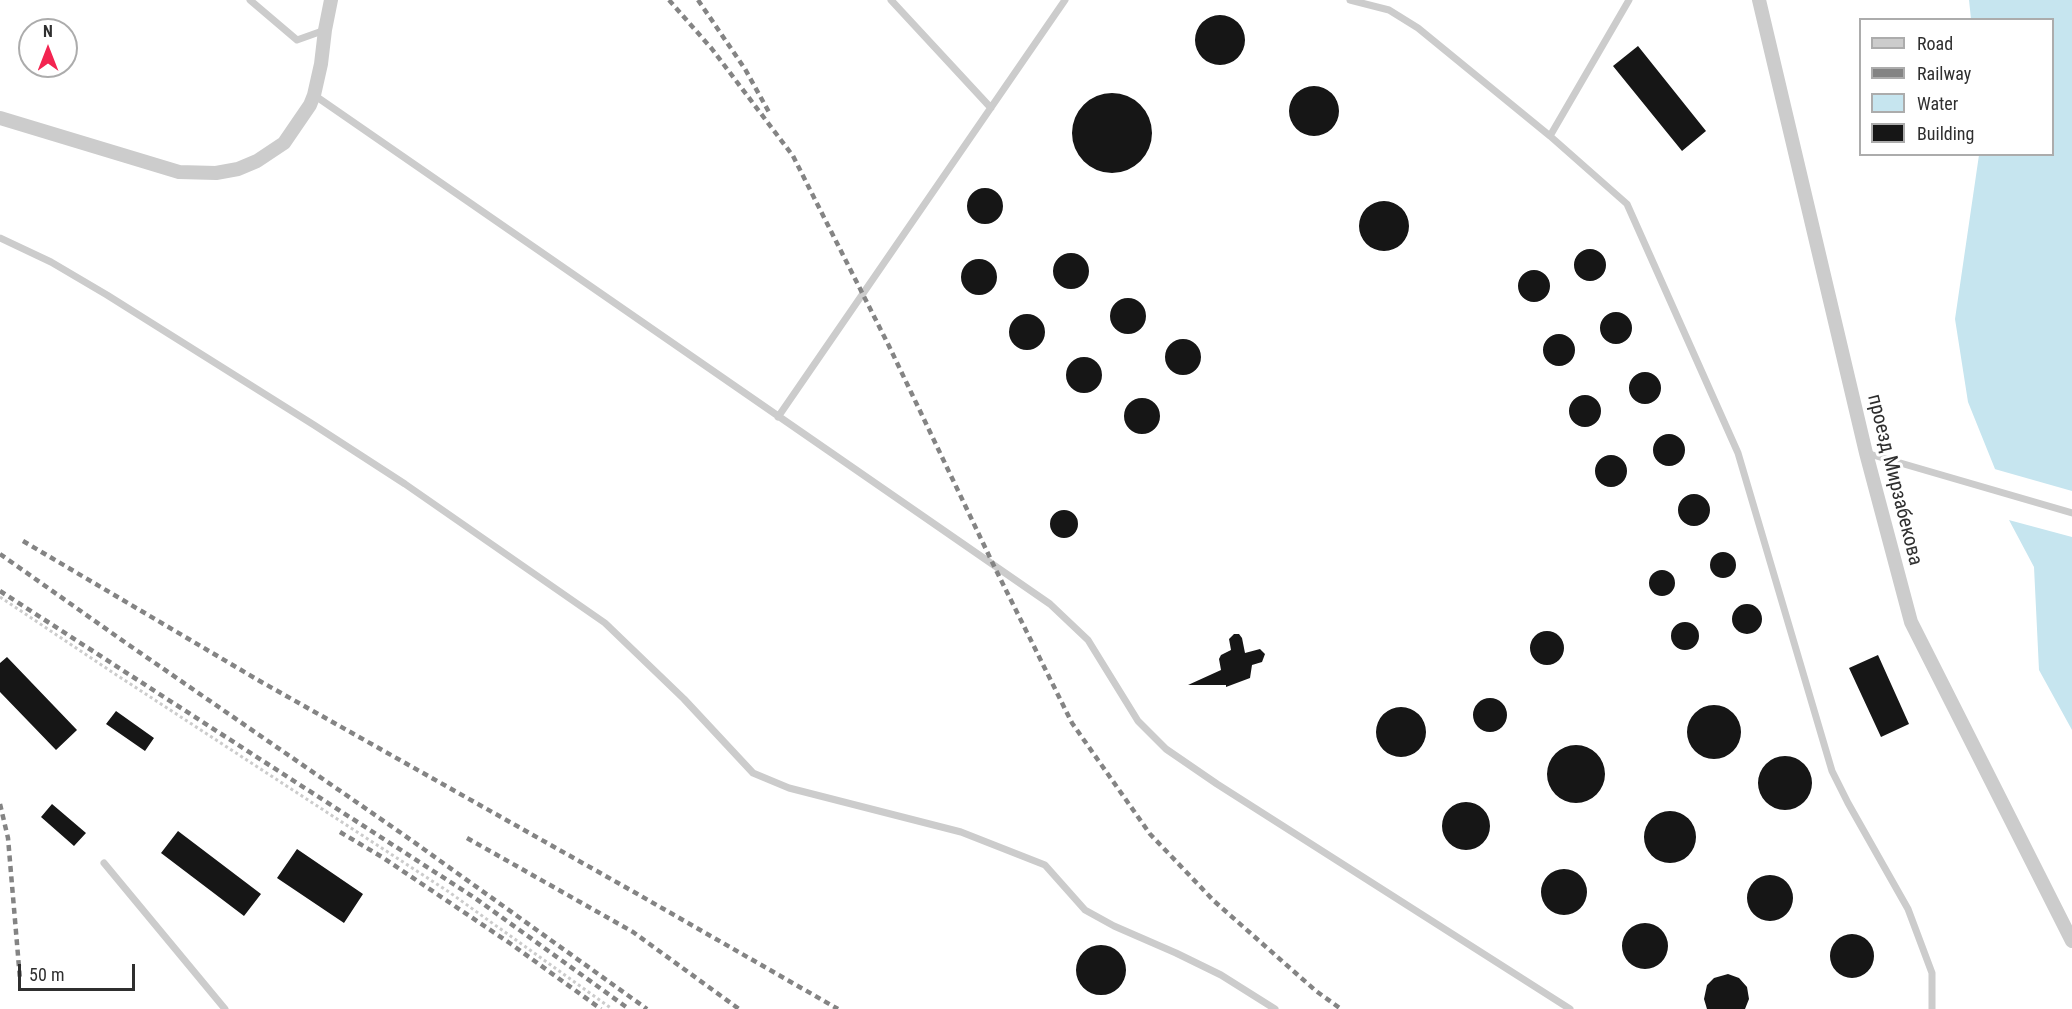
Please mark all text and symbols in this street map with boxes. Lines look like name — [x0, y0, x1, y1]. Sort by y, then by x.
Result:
north arrow — [18, 18, 78, 78]
legend — [1859, 18, 2054, 156]
text: N — [43, 22, 53, 41]
text: Road — [1917, 33, 1953, 54]
text: Railway — [1917, 63, 1971, 84]
text: Water — [1917, 93, 1958, 114]
text: Building — [1917, 123, 1974, 144]
street label: проезд Мирзабекова — [1861, 392, 1927, 568]
scale bar — [21, 952, 138, 990]
text: 50 m — [29, 964, 64, 985]

